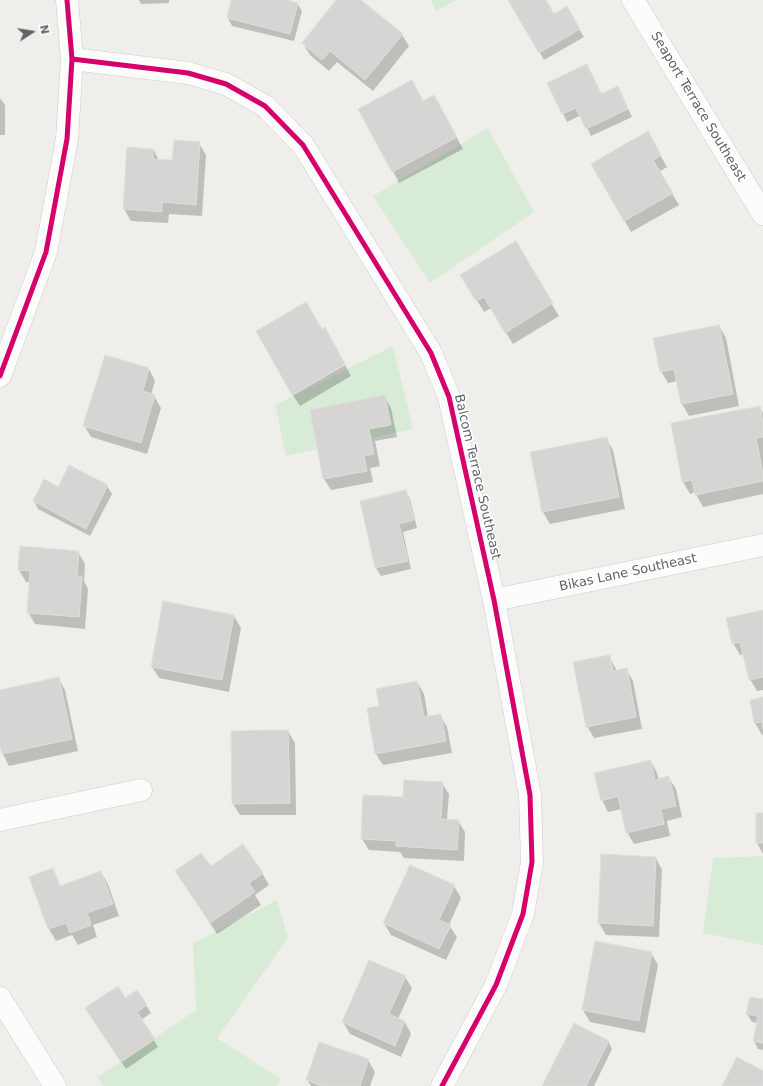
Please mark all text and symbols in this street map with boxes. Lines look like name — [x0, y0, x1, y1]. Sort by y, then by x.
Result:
north arrow — [12, 12, 52, 52]
text: N — [37, 24, 52, 35]
street label: Seaport Terrace Southeast — [647, 29, 749, 185]
street label: Balcom Terrace Southeast — [450, 393, 504, 561]
street label: Bikas Lane Southeast — [558, 551, 698, 595]

